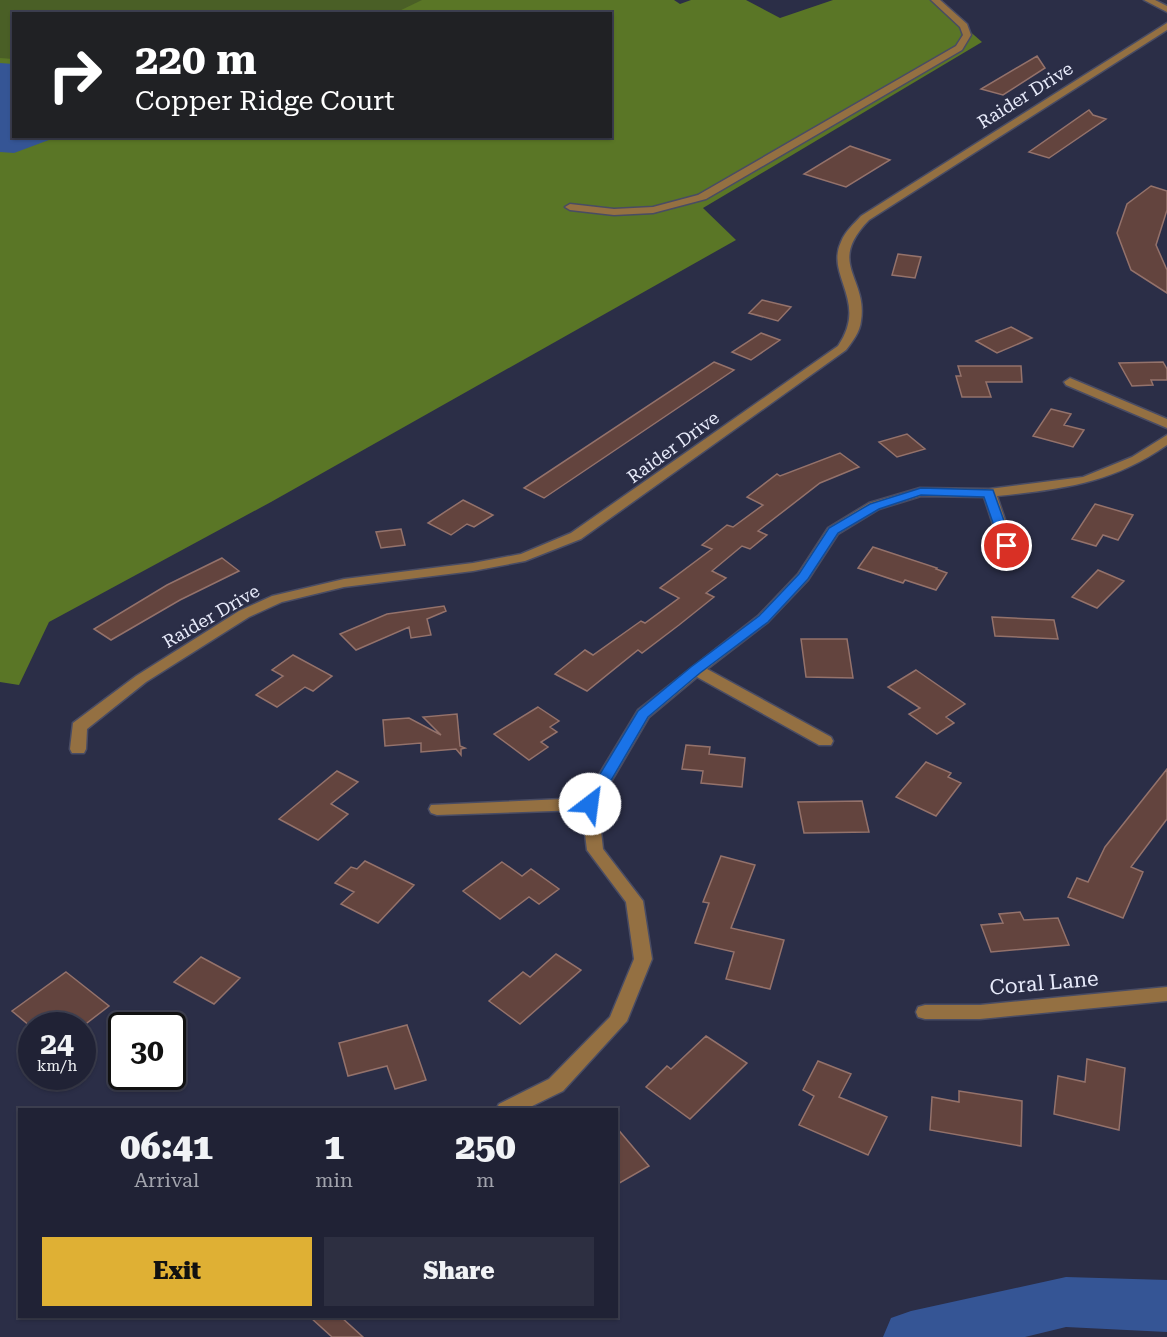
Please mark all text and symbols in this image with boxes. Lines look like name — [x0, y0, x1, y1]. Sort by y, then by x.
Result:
text: 220 m — [135, 35, 257, 84]
icon: right — [36, 36, 114, 114]
street label: Raider Drive — [974, 57, 1077, 133]
text: Copper Ridge Court — [135, 85, 395, 117]
street label: Raider Drive — [623, 407, 723, 487]
pin — [981, 520, 1032, 571]
icon: arrive — [990, 529, 1023, 562]
street label: Raider Drive — [159, 580, 263, 652]
position arrow — [558, 772, 622, 836]
street label: Coral Lane — [988, 966, 1100, 1000]
speed limit sign: 30 — [108, 1012, 186, 1090]
text: 24 — [40, 1026, 74, 1061]
text: km/h — [37, 1057, 77, 1075]
text: 06:41 — [120, 1126, 213, 1168]
text: 1 — [324, 1126, 344, 1168]
text: 250 — [455, 1126, 516, 1168]
text: Arrival — [134, 1168, 199, 1192]
text: min — [315, 1168, 353, 1192]
text: m — [476, 1168, 495, 1192]
button: Exit — [42, 1237, 312, 1306]
button: Share — [324, 1237, 594, 1306]

